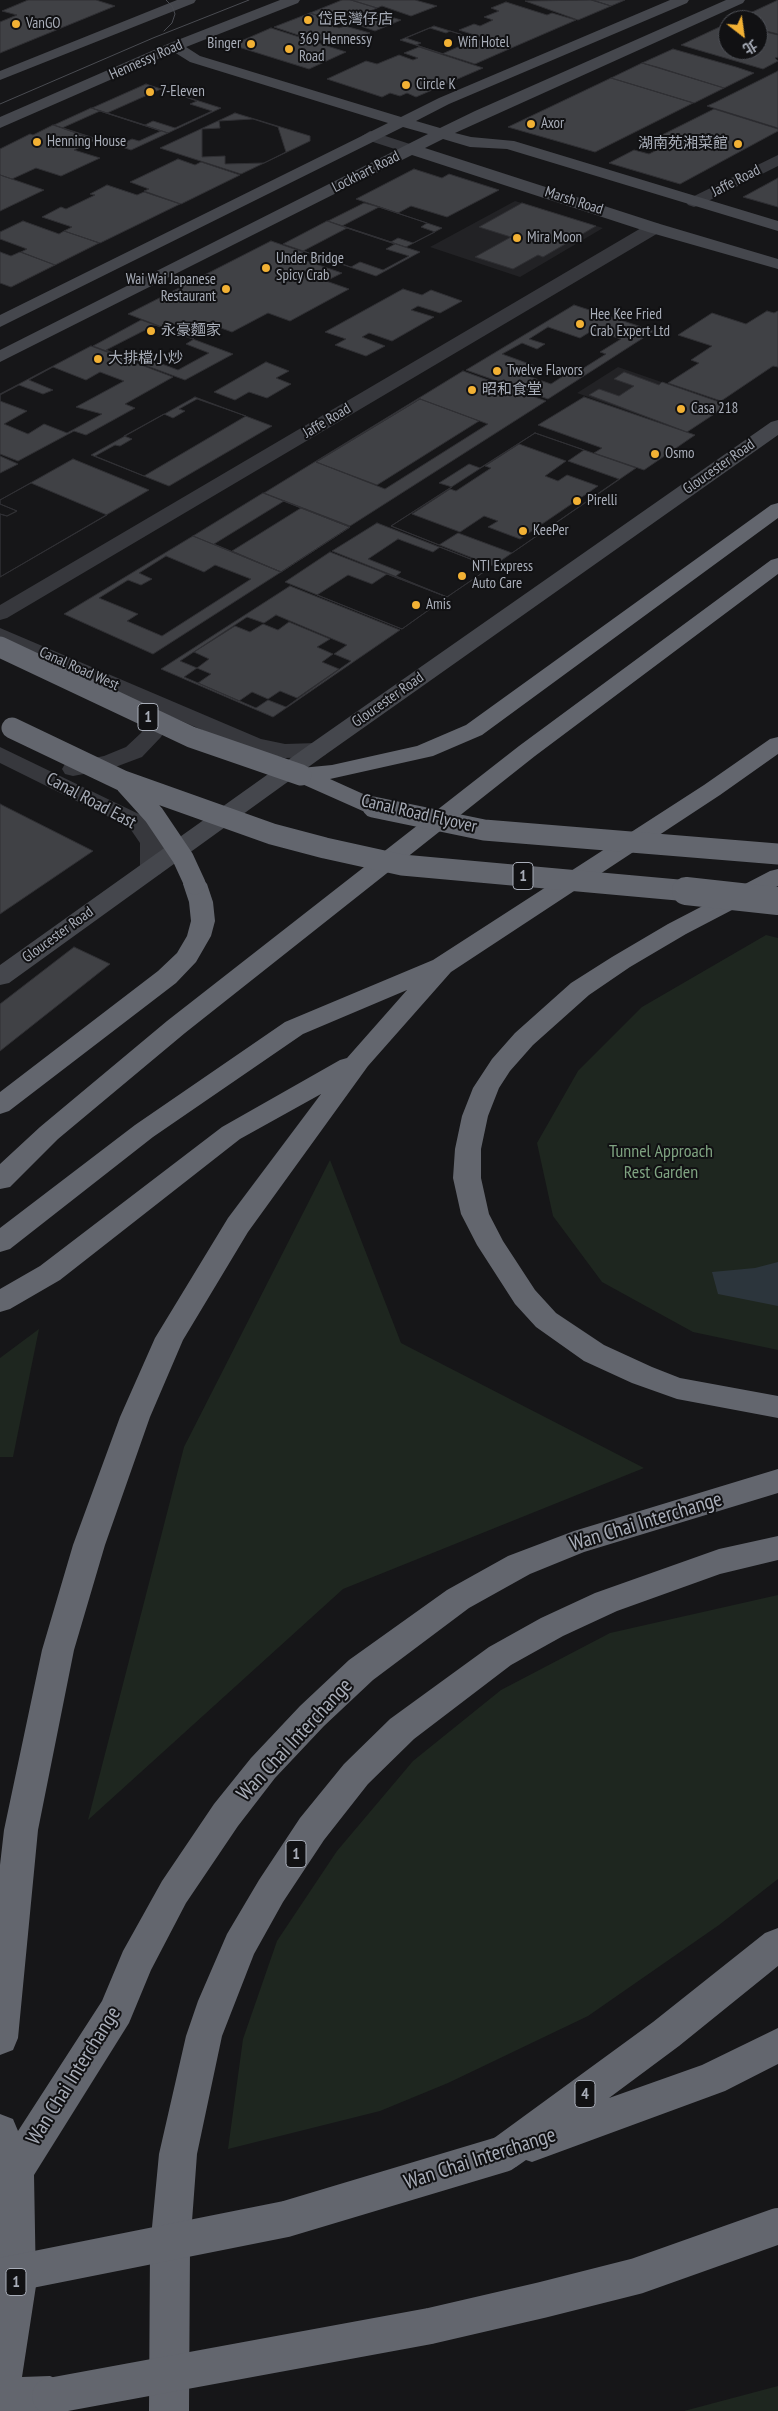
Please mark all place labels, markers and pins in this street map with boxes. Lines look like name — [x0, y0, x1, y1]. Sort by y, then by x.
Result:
place label: 岱民灣仔店 — [318, 11, 393, 29]
marker: 岱民灣仔店 — [302, 14, 314, 26]
place label: VanGO — [26, 15, 61, 33]
marker: VanGO — [10, 18, 22, 30]
place label: 369 Hennessy Road — [299, 31, 372, 66]
place label: Wifi Hotel — [458, 34, 509, 52]
place label: Binger — [207, 35, 241, 53]
marker: Wifi Hotel — [442, 37, 454, 49]
marker: Binger — [245, 38, 257, 50]
marker: 369 Hennessy Road — [283, 43, 295, 55]
place label: Circle K — [416, 76, 456, 94]
marker: Circle K — [400, 79, 412, 91]
place label: 7-Eleven — [160, 83, 205, 101]
marker: 7-Eleven — [144, 86, 156, 98]
place label: Axor — [541, 115, 564, 133]
marker: Axor — [525, 118, 537, 130]
place label: Henning House — [47, 133, 126, 151]
place label: 湖南苑湘菜館 — [638, 135, 728, 153]
marker: Henning House — [31, 136, 43, 148]
marker: 湖南苑湘菜館 — [732, 138, 744, 150]
place label: Mira Moon — [527, 229, 582, 247]
marker: Mira Moon — [511, 232, 523, 244]
place label: Under Bridge Spicy Crab — [276, 250, 344, 285]
marker: Under Bridge Spicy Crab — [260, 262, 272, 274]
place label: Wai Wai Japanese Restaurant — [126, 271, 216, 306]
marker: Wai Wai Japanese Restaurant — [220, 283, 232, 295]
place label: Hee Kee Fried Crab Expert Ltd — [590, 306, 670, 341]
marker: Hee Kee Fried Crab Expert Ltd — [574, 318, 586, 330]
place label: 永豪麵家 — [161, 322, 221, 340]
marker: 永豪麵家 — [145, 325, 157, 337]
place label: 大排檔小炒 — [108, 350, 183, 368]
marker: 大排檔小炒 — [92, 353, 104, 365]
place label: Twelve Flavors — [507, 362, 583, 380]
marker: Twelve Flavors — [491, 365, 503, 377]
place label: 昭和食堂 — [482, 381, 542, 399]
marker: 昭和食堂 — [466, 384, 478, 396]
place label: Casa 218 — [691, 400, 738, 418]
marker: Casa 218 — [675, 403, 687, 415]
place label: Osmo — [665, 445, 695, 463]
marker: Osmo — [649, 448, 661, 460]
place label: Pirelli — [587, 492, 618, 510]
marker: Pirelli — [571, 495, 583, 507]
place label: KeePer — [533, 522, 569, 540]
marker: KeePer — [517, 525, 529, 537]
place label: NTI Express Auto Care — [472, 558, 533, 593]
marker: NTI Express Auto Care — [456, 570, 468, 582]
place label: Amis — [426, 596, 451, 614]
marker: Amis — [410, 599, 422, 611]

